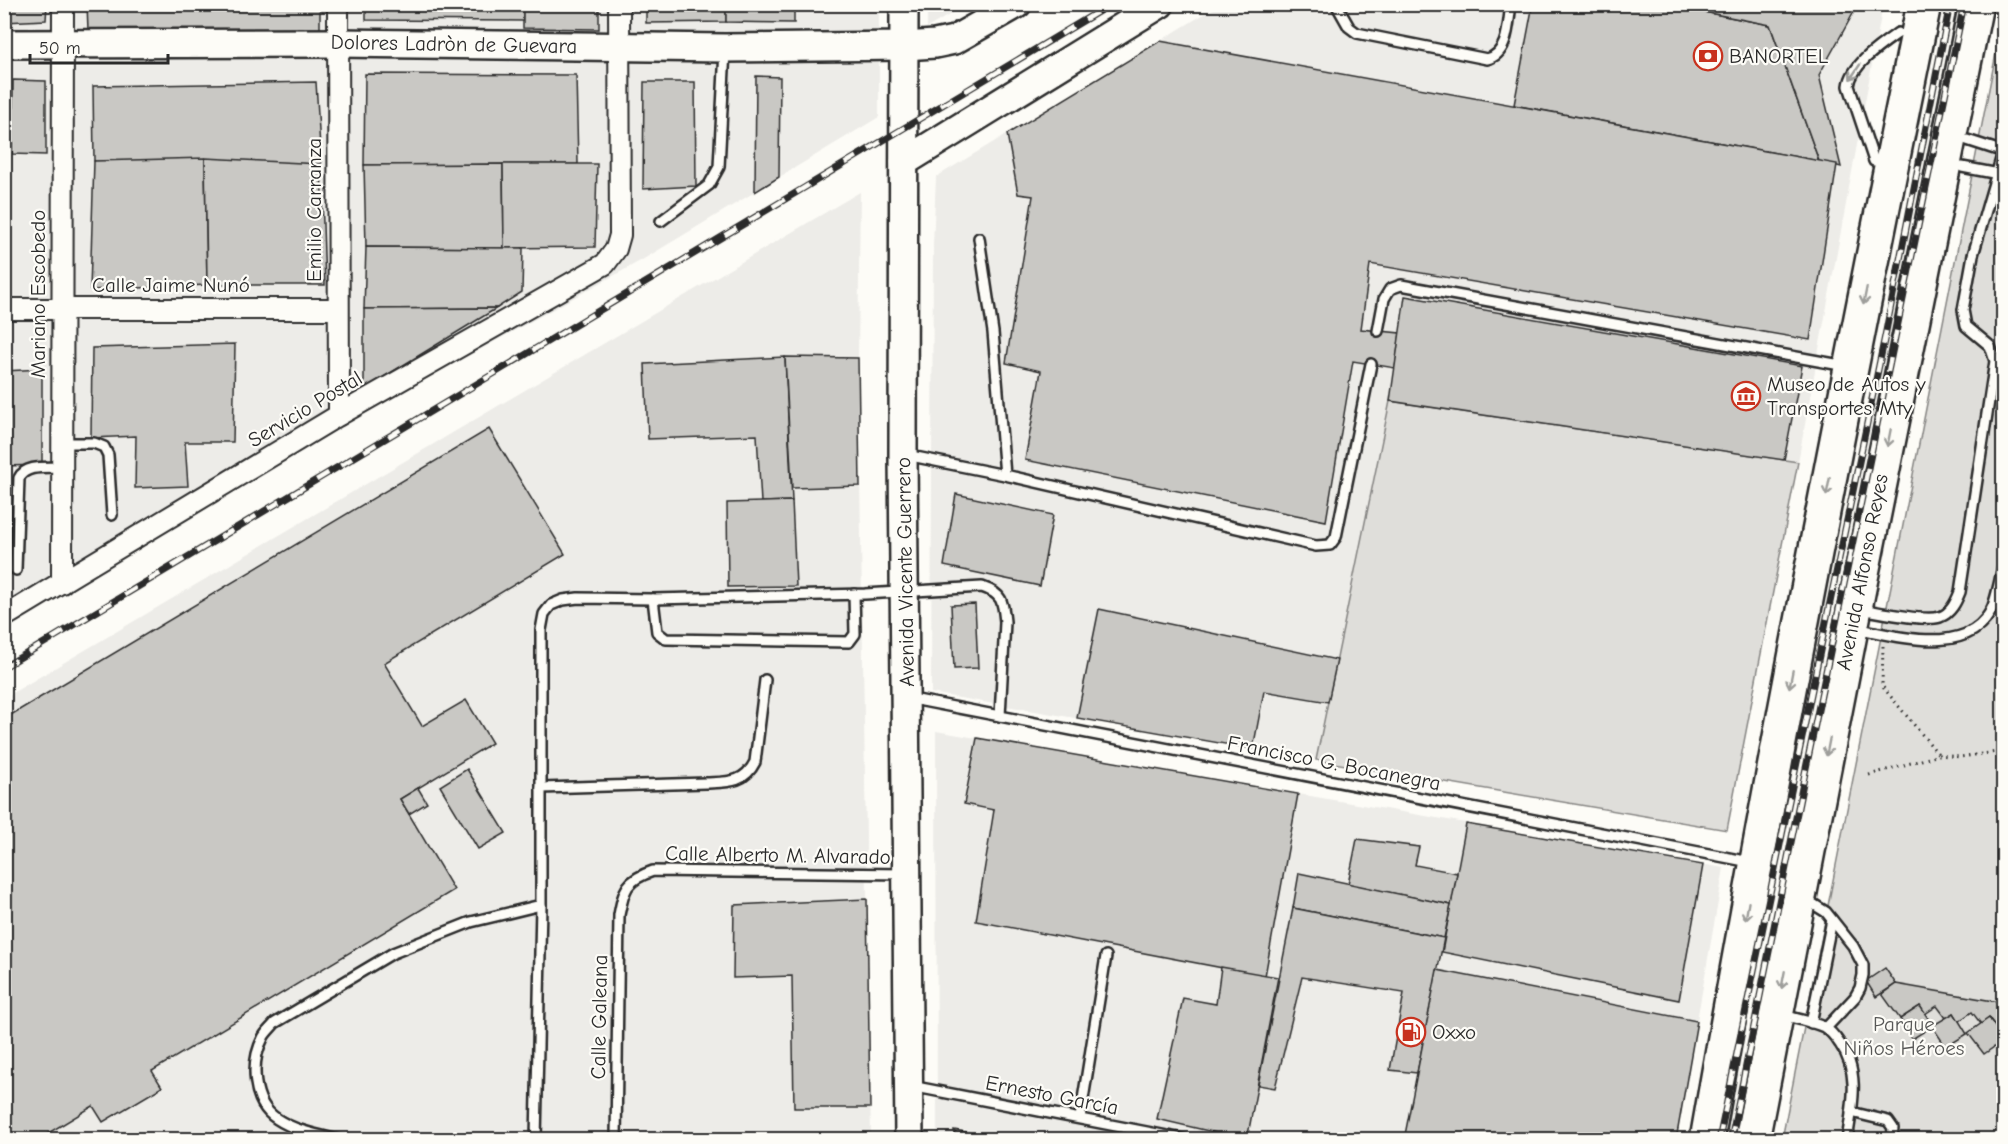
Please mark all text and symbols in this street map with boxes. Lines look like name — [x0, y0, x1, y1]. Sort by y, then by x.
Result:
scale bar — [30, 27, 168, 65]
street label: Dolores Ladròn de Guevara — [330, 30, 578, 58]
text: 50 m — [39, 38, 81, 59]
bank icon: BANORTEL — [1692, 40, 1724, 72]
place label: BANORTEL — [1729, 44, 1829, 68]
one-way arrow — [1849, 64, 1861, 80]
street label: Emilio Carranza — [302, 138, 326, 282]
street label: Mariano Escobedo — [26, 210, 50, 378]
street label: Calle Jaime Nunó — [92, 273, 250, 297]
one-way arrow — [1859, 285, 1870, 305]
street label: Servicio Postal — [244, 366, 366, 452]
place label: Museo de Autos y Transportes Mty — [1767, 372, 1926, 420]
museum icon: Museo de Autos y Transportes Mty — [1730, 380, 1762, 412]
one-way arrow — [1883, 428, 1894, 447]
street label: Avenida Vicente Guerrero — [891, 457, 919, 687]
street label: Avenida Alfonso Reyes — [1831, 472, 1893, 672]
one-way arrow — [1822, 477, 1833, 496]
one-way arrow — [1785, 668, 1796, 688]
street label: Francisco G. Bocanegra — [1225, 731, 1443, 795]
one-way arrow — [1822, 737, 1833, 756]
street label: Calle Alberto M. Alvarado — [665, 841, 891, 869]
one-way arrow — [1741, 901, 1752, 921]
street label: Calle Galeana — [586, 954, 612, 1080]
one-way arrow — [1777, 969, 1788, 989]
park label: Parque Niños Héroes — [1844, 1012, 1964, 1060]
fuel station icon: Oxxo — [1395, 1016, 1427, 1048]
place label: Oxxo — [1432, 1020, 1476, 1044]
street label: Ernesto García — [984, 1070, 1120, 1120]

